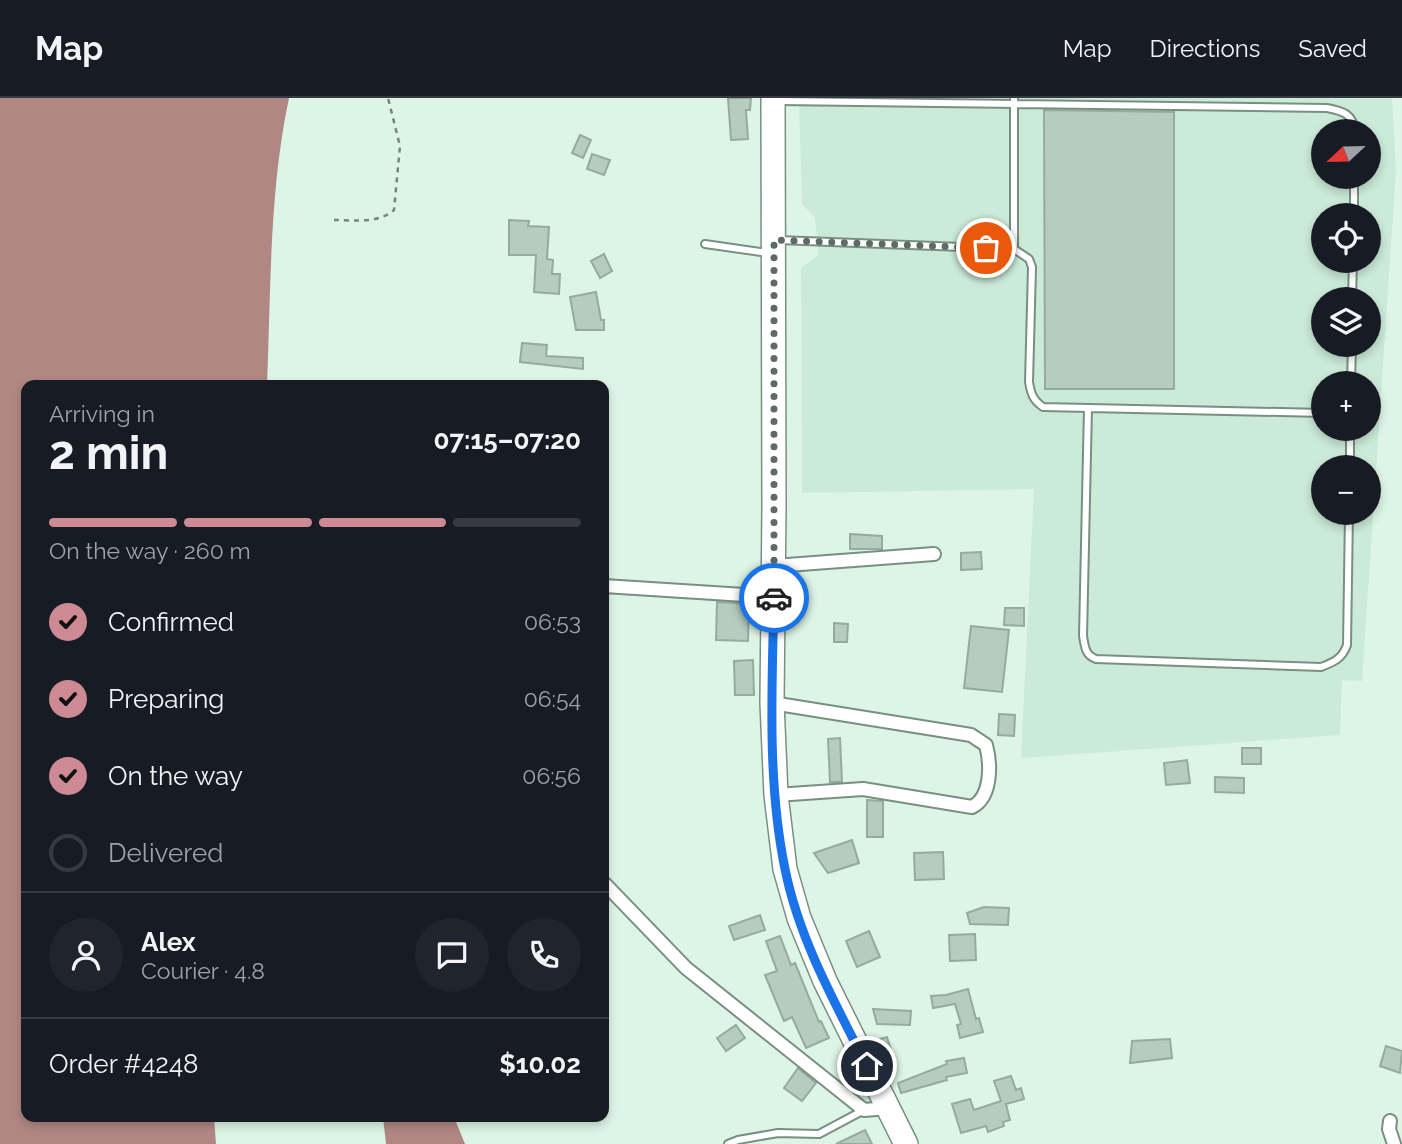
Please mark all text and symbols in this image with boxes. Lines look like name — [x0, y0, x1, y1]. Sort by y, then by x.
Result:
text: Map — [35, 29, 103, 68]
text: Map — [1063, 34, 1112, 63]
text: Directions — [1150, 34, 1260, 63]
text: Saved — [1298, 34, 1367, 63]
north arrow — [1311, 119, 1381, 189]
map controls — [1311, 119, 1381, 525]
button: locate — [1311, 203, 1381, 273]
pin — [956, 218, 1016, 278]
icon: bag — [967, 229, 1005, 267]
button: layers — [1311, 287, 1381, 357]
button: + — [1311, 371, 1381, 441]
text: Arriving in — [49, 400, 155, 427]
text: 07:15–07:20 — [434, 425, 581, 455]
text: 2 min — [49, 426, 168, 480]
button: − — [1311, 455, 1381, 525]
text: On the way · 260 m — [49, 537, 251, 564]
courier — [739, 563, 809, 633]
icon: car — [755, 579, 793, 617]
icon: check — [49, 603, 87, 641]
text: Confirmed — [108, 607, 234, 637]
text: 06:53 — [524, 608, 581, 635]
icon: check — [49, 680, 87, 718]
text: Preparing — [108, 684, 224, 714]
text: 06:54 — [524, 685, 581, 712]
icon: check — [49, 757, 87, 795]
text: On the way — [108, 761, 243, 791]
text: 06:56 — [522, 762, 581, 789]
text: Delivered — [108, 838, 223, 868]
button: person — [49, 918, 123, 992]
button: chat — [415, 918, 489, 992]
button: phone — [507, 918, 581, 992]
text: Alex — [141, 927, 196, 957]
text: Courier · 4.8 — [141, 957, 265, 984]
pin — [837, 1036, 897, 1096]
icon: home — [848, 1047, 886, 1085]
text: Order #4248 — [49, 1049, 199, 1079]
text: $10.02 — [499, 1049, 581, 1079]

